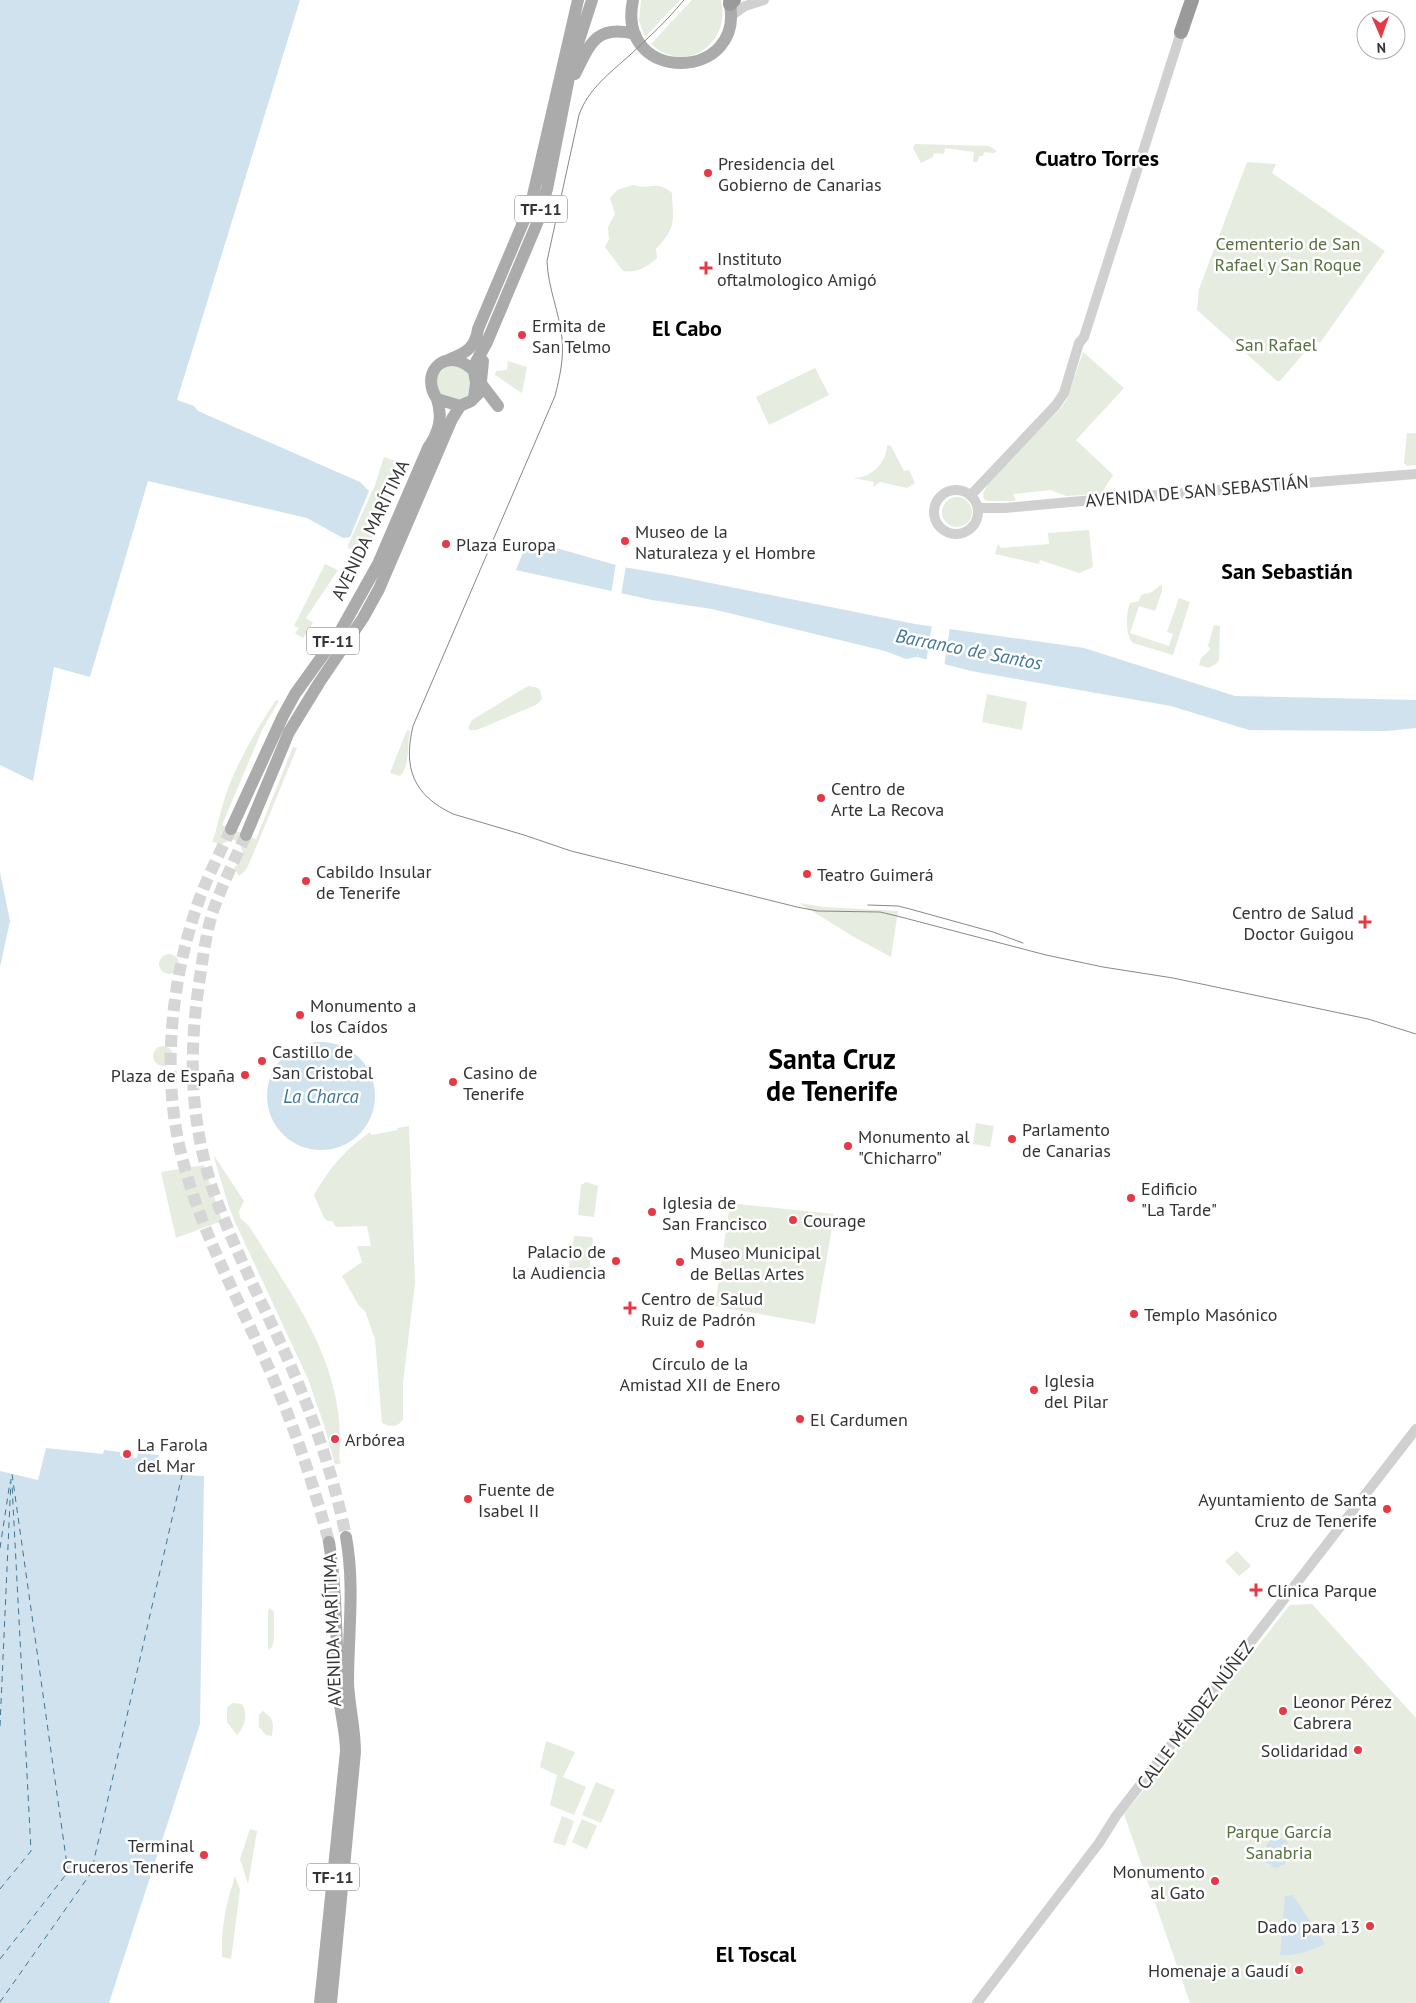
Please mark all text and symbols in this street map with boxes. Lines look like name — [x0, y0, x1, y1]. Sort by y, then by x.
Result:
north arrow — [1356, 10, 1406, 60]
text: N — [1377, 39, 1386, 57]
district label: Cuatro Torres — [1035, 144, 1159, 172]
place label: Presidencia del Gobierno de Canarias — [718, 152, 882, 196]
marker: Presidencia del Gobierno de Canarias — [702, 167, 714, 179]
road number: TF-11 — [515, 195, 567, 222]
park label: Cementerio de San Rafael y San Roque — [1215, 232, 1361, 276]
place label: Instituto oftalmologico Amigó — [717, 247, 877, 291]
marker: Instituto oftalmologico Amigó — [699, 261, 713, 275]
place label: Ermita de San Telmo — [532, 314, 611, 358]
district label: El Cabo — [652, 314, 722, 342]
marker: Ermita de San Telmo — [516, 329, 528, 341]
park label: San Rafael — [1235, 333, 1318, 356]
street label: AVENIDA MARÍTIMA — [326, 456, 414, 604]
street label: AVENIDA DE SAN SEBASTIÁN — [1085, 470, 1309, 512]
place label: Museo de la Naturaleza y el Hombre — [635, 520, 816, 564]
place label: Plaza Europa — [456, 533, 556, 556]
marker: Museo de la Naturaleza y el Hombre — [619, 535, 631, 547]
marker: Plaza Europa — [440, 538, 452, 550]
district label: San Sebastián — [1221, 557, 1353, 585]
water label: Barranco de Santos — [894, 623, 1045, 675]
road number: TF-11 — [307, 627, 359, 654]
place label: Centro de Arte La Recova — [831, 777, 944, 821]
marker: Centro de Arte La Recova — [815, 792, 827, 804]
place label: Cabildo Insular de Tenerife — [316, 860, 432, 904]
place label: Teatro Guimerá — [817, 863, 934, 886]
marker: Teatro Guimerá — [801, 868, 813, 880]
marker: Cabildo Insular de Tenerife — [300, 875, 312, 887]
place label: Centro de Salud Doctor Guigou — [1232, 901, 1354, 945]
marker: Centro de Salud Doctor Guigou — [1358, 915, 1372, 929]
place label: Monumento a los Caídos — [310, 994, 416, 1038]
marker: Monumento a los Caídos — [294, 1009, 306, 1021]
place label: Castillo de San Cristobal — [272, 1040, 374, 1084]
district label: Santa Cruz de Tenerife — [766, 1040, 898, 1109]
marker: Castillo de San Cristobal — [256, 1055, 268, 1067]
place label: Casino de Tenerife — [463, 1061, 537, 1105]
place label: Plaza de España — [111, 1064, 235, 1087]
marker: Plaza de España — [239, 1069, 251, 1081]
marker: Casino de Tenerife — [447, 1076, 459, 1088]
water label: La Charca — [283, 1084, 360, 1108]
place label: Parlamento de Canarias — [1022, 1118, 1111, 1162]
place label: Monumento al "Chicharro" — [858, 1125, 970, 1169]
marker: Parlamento de Canarias — [1006, 1133, 1018, 1145]
marker: Monumento al "Chicharro" — [842, 1140, 854, 1152]
place label: Edificio "La Tarde" — [1141, 1177, 1217, 1221]
place label: Iglesia de San Francisco — [662, 1191, 767, 1235]
marker: Edificio "La Tarde" — [1125, 1192, 1137, 1204]
marker: Iglesia de San Francisco — [646, 1206, 658, 1218]
place label: Courage — [803, 1209, 866, 1232]
marker: Courage — [787, 1214, 799, 1226]
place label: Palacio de la Audiencia — [512, 1240, 606, 1284]
place label: Museo Municipal de Bellas Artes — [690, 1241, 821, 1285]
marker: Palacio de la Audiencia — [610, 1255, 622, 1267]
marker: Museo Municipal de Bellas Artes — [674, 1256, 686, 1268]
place label: Centro de Salud Ruiz de Padrón — [641, 1287, 763, 1331]
marker: Centro de Salud Ruiz de Padrón — [623, 1301, 637, 1315]
place label: Templo Masónico — [1144, 1303, 1277, 1326]
marker: Templo Masónico — [1128, 1308, 1140, 1320]
marker: Círculo de la Amistad XII de Enero — [694, 1338, 706, 1350]
place label: Círculo de la Amistad XII de Enero — [620, 1352, 780, 1396]
place label: Iglesia del Pilar — [1044, 1369, 1108, 1413]
marker: Iglesia del Pilar — [1028, 1384, 1040, 1396]
place label: El Cardumen — [810, 1408, 908, 1431]
marker: El Cardumen — [794, 1413, 806, 1425]
place label: Arbórea — [345, 1428, 405, 1451]
place label: La Farola del Mar — [137, 1433, 208, 1477]
marker: Arbórea — [329, 1433, 341, 1445]
marker: La Farola del Mar — [121, 1448, 133, 1460]
place label: Fuente de Isabel II — [478, 1478, 555, 1522]
place label: Ayuntamiento de Santa Cruz de Tenerife — [1198, 1488, 1377, 1532]
marker: Fuente de Isabel II — [462, 1493, 474, 1505]
marker: Ayuntamiento de Santa Cruz de Tenerife — [1381, 1503, 1393, 1515]
street label: AVENIDA MARÍTIMA — [318, 1552, 346, 1707]
place label: Clínica Parque — [1267, 1579, 1377, 1602]
marker: Clínica Parque — [1249, 1583, 1263, 1597]
street label: CALLE MÉNDEZ NÚÑEZ — [1132, 1636, 1258, 1794]
place label: Leonor Pérez Cabrera — [1293, 1690, 1392, 1734]
marker: Leonor Pérez Cabrera — [1277, 1705, 1289, 1717]
place label: Solidaridad — [1261, 1739, 1348, 1762]
marker: Solidaridad — [1352, 1744, 1364, 1756]
park label: Parque García Sanabria — [1226, 1820, 1332, 1864]
place label: Terminal Cruceros Tenerife — [62, 1834, 195, 1878]
marker: Terminal Cruceros Tenerife — [198, 1849, 210, 1861]
place label: Monumento al Gato — [1112, 1860, 1205, 1904]
road number: TF-11 — [307, 1864, 359, 1890]
marker: Monumento al Gato — [1209, 1875, 1221, 1887]
place label: Dado para 13 — [1257, 1915, 1360, 1938]
marker: Dado para 13 — [1364, 1920, 1376, 1932]
district label: El Toscal — [716, 1940, 797, 1968]
place label: Homenaje a Gaudí — [1148, 1959, 1289, 1982]
marker: Homenaje a Gaudí — [1293, 1964, 1305, 1976]

